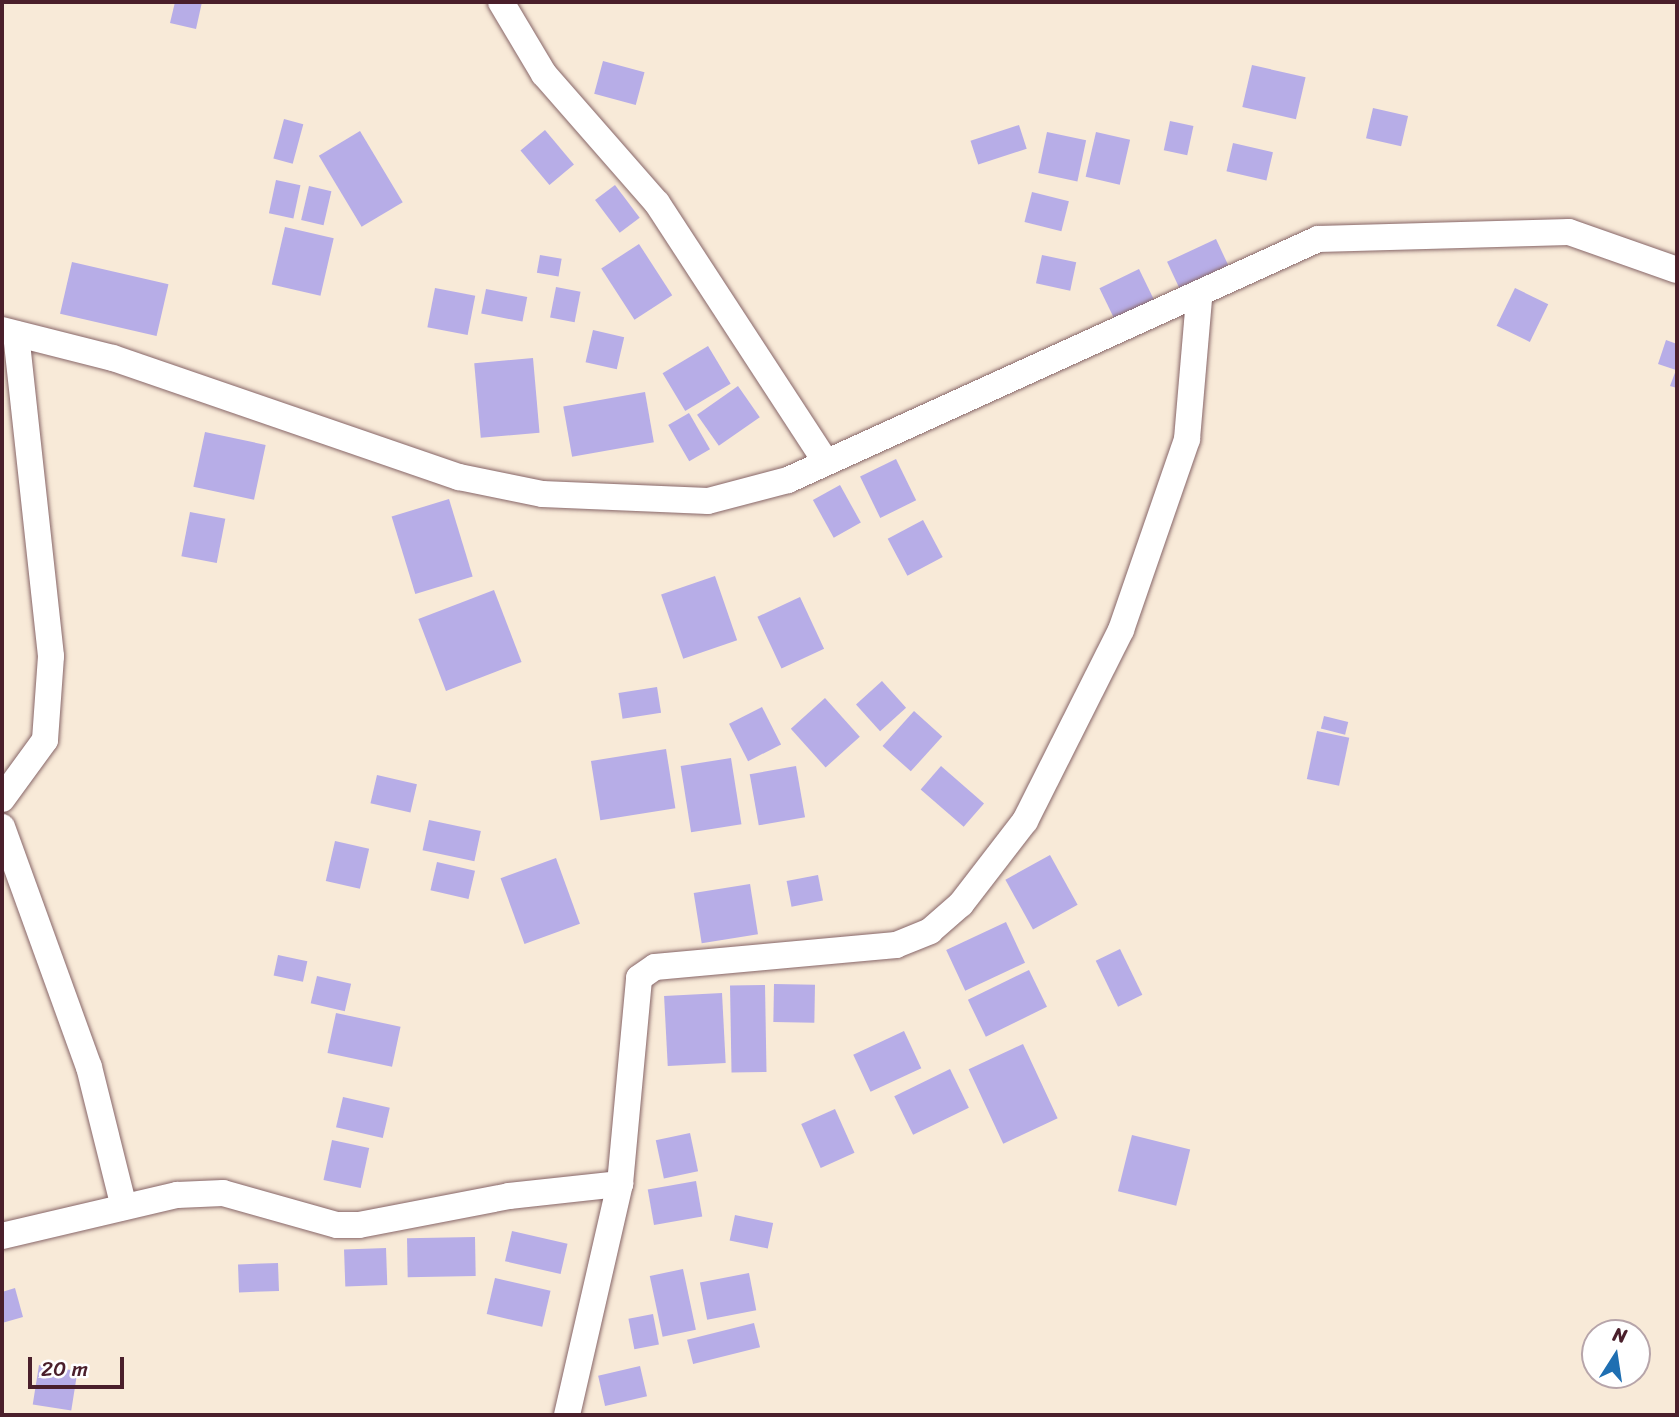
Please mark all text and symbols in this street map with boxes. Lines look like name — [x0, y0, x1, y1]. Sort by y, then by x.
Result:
text: N — [1610, 1317, 1630, 1352]
north arrow — [1581, 1319, 1651, 1389]
scale bar — [32, 1344, 128, 1388]
text: 20 m — [41, 1350, 88, 1388]

